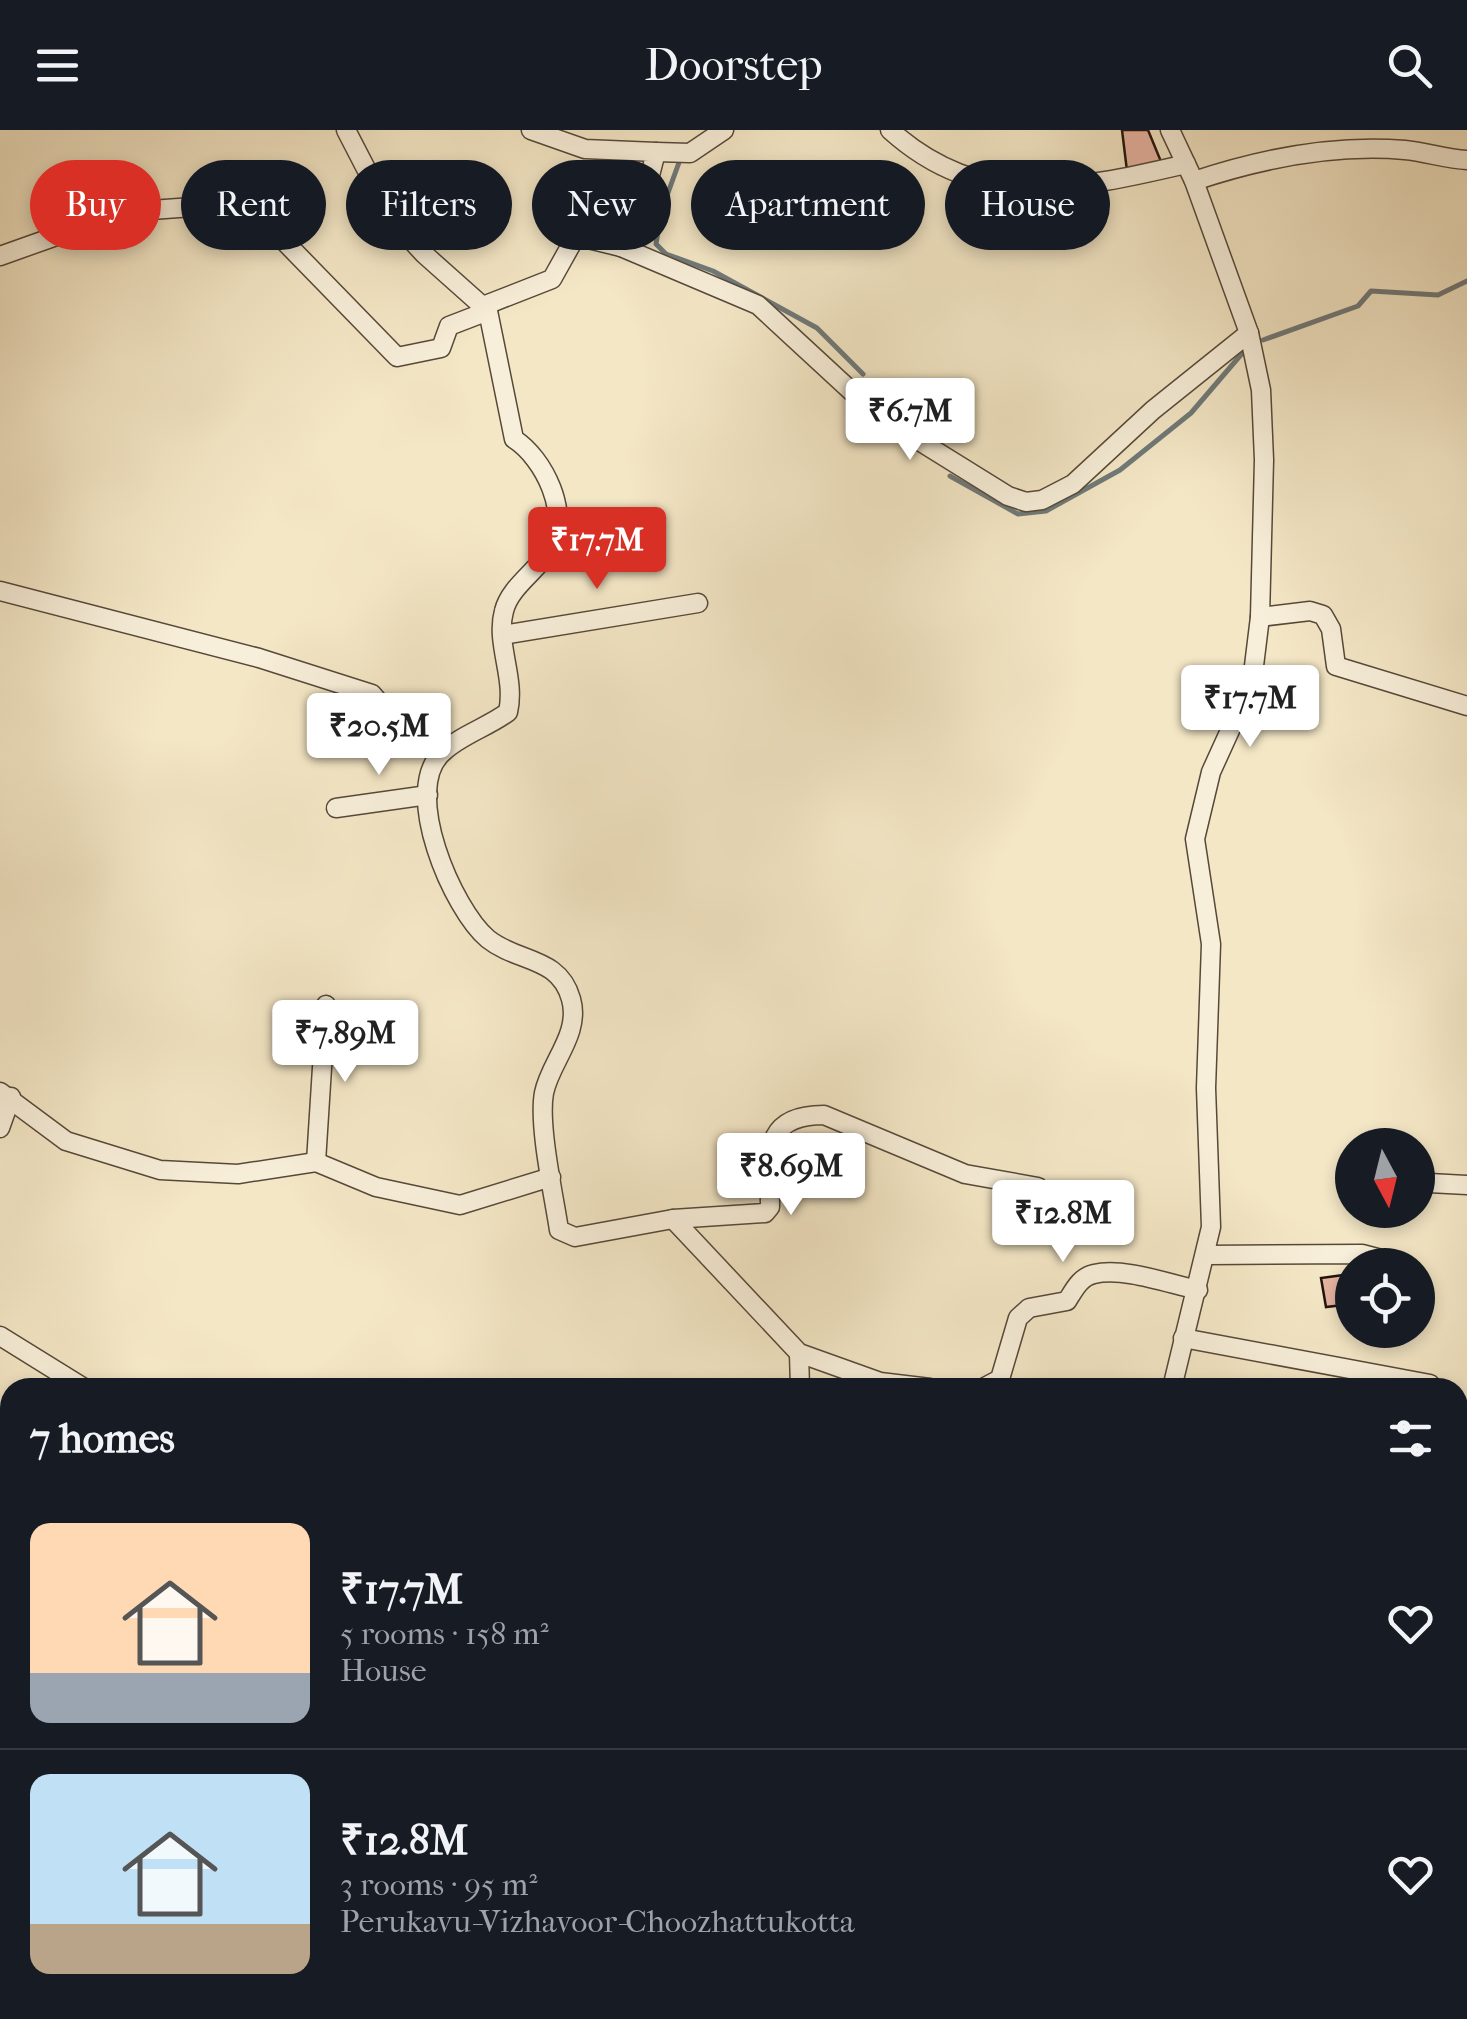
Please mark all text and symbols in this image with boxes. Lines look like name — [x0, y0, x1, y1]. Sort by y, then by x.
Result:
icon: menu — [30, 38, 85, 93]
icon: search — [1382, 38, 1437, 93]
text: Doorstep — [644, 39, 823, 92]
chip: Buy — [30, 160, 161, 250]
chip: Rent — [181, 160, 326, 250]
chip: Filters — [346, 160, 512, 250]
chip: New — [532, 160, 671, 250]
chip: Apartment — [691, 160, 925, 250]
chip: House — [945, 160, 1110, 250]
pin: ₹6.7M — [840, 378, 980, 463]
text: ₹6.7M — [868, 392, 952, 429]
pin: ₹17.7M — [516, 507, 678, 592]
text: ₹17.7M — [550, 521, 644, 558]
pin: ₹17.7M — [1169, 665, 1331, 750]
text: ₹17.7M — [1203, 679, 1297, 716]
pin: ₹20.5M — [298, 693, 460, 778]
text: ₹20.5M — [329, 707, 429, 744]
pin: ₹7.89M — [264, 1000, 426, 1085]
text: ₹7.89M — [294, 1014, 396, 1051]
north arrow — [1335, 1128, 1435, 1228]
map controls — [1335, 1128, 1435, 1348]
pin: ₹8.69M — [710, 1133, 872, 1218]
text: ₹8.69M — [739, 1147, 843, 1184]
pin: ₹12.8M — [982, 1180, 1144, 1265]
text: ₹12.8M — [1014, 1194, 1112, 1231]
button: locate — [1335, 1248, 1435, 1348]
icon: filters — [1383, 1411, 1438, 1466]
text: 7 homes — [30, 1414, 175, 1463]
icon: home — [110, 1563, 230, 1683]
text: ₹17.7M — [340, 1565, 463, 1614]
icon: heart — [1383, 1596, 1438, 1651]
text: 5 rooms · 158 m² — [340, 1615, 549, 1652]
text: House — [340, 1652, 427, 1689]
icon: home — [110, 1814, 230, 1934]
text: ₹12.8M — [340, 1816, 468, 1865]
icon: heart — [1383, 1847, 1438, 1902]
text: 3 rooms · 95 m² — [340, 1866, 537, 1903]
text: Perukavu-Vizhavoor-Choozhattukotta — [340, 1903, 855, 1940]

